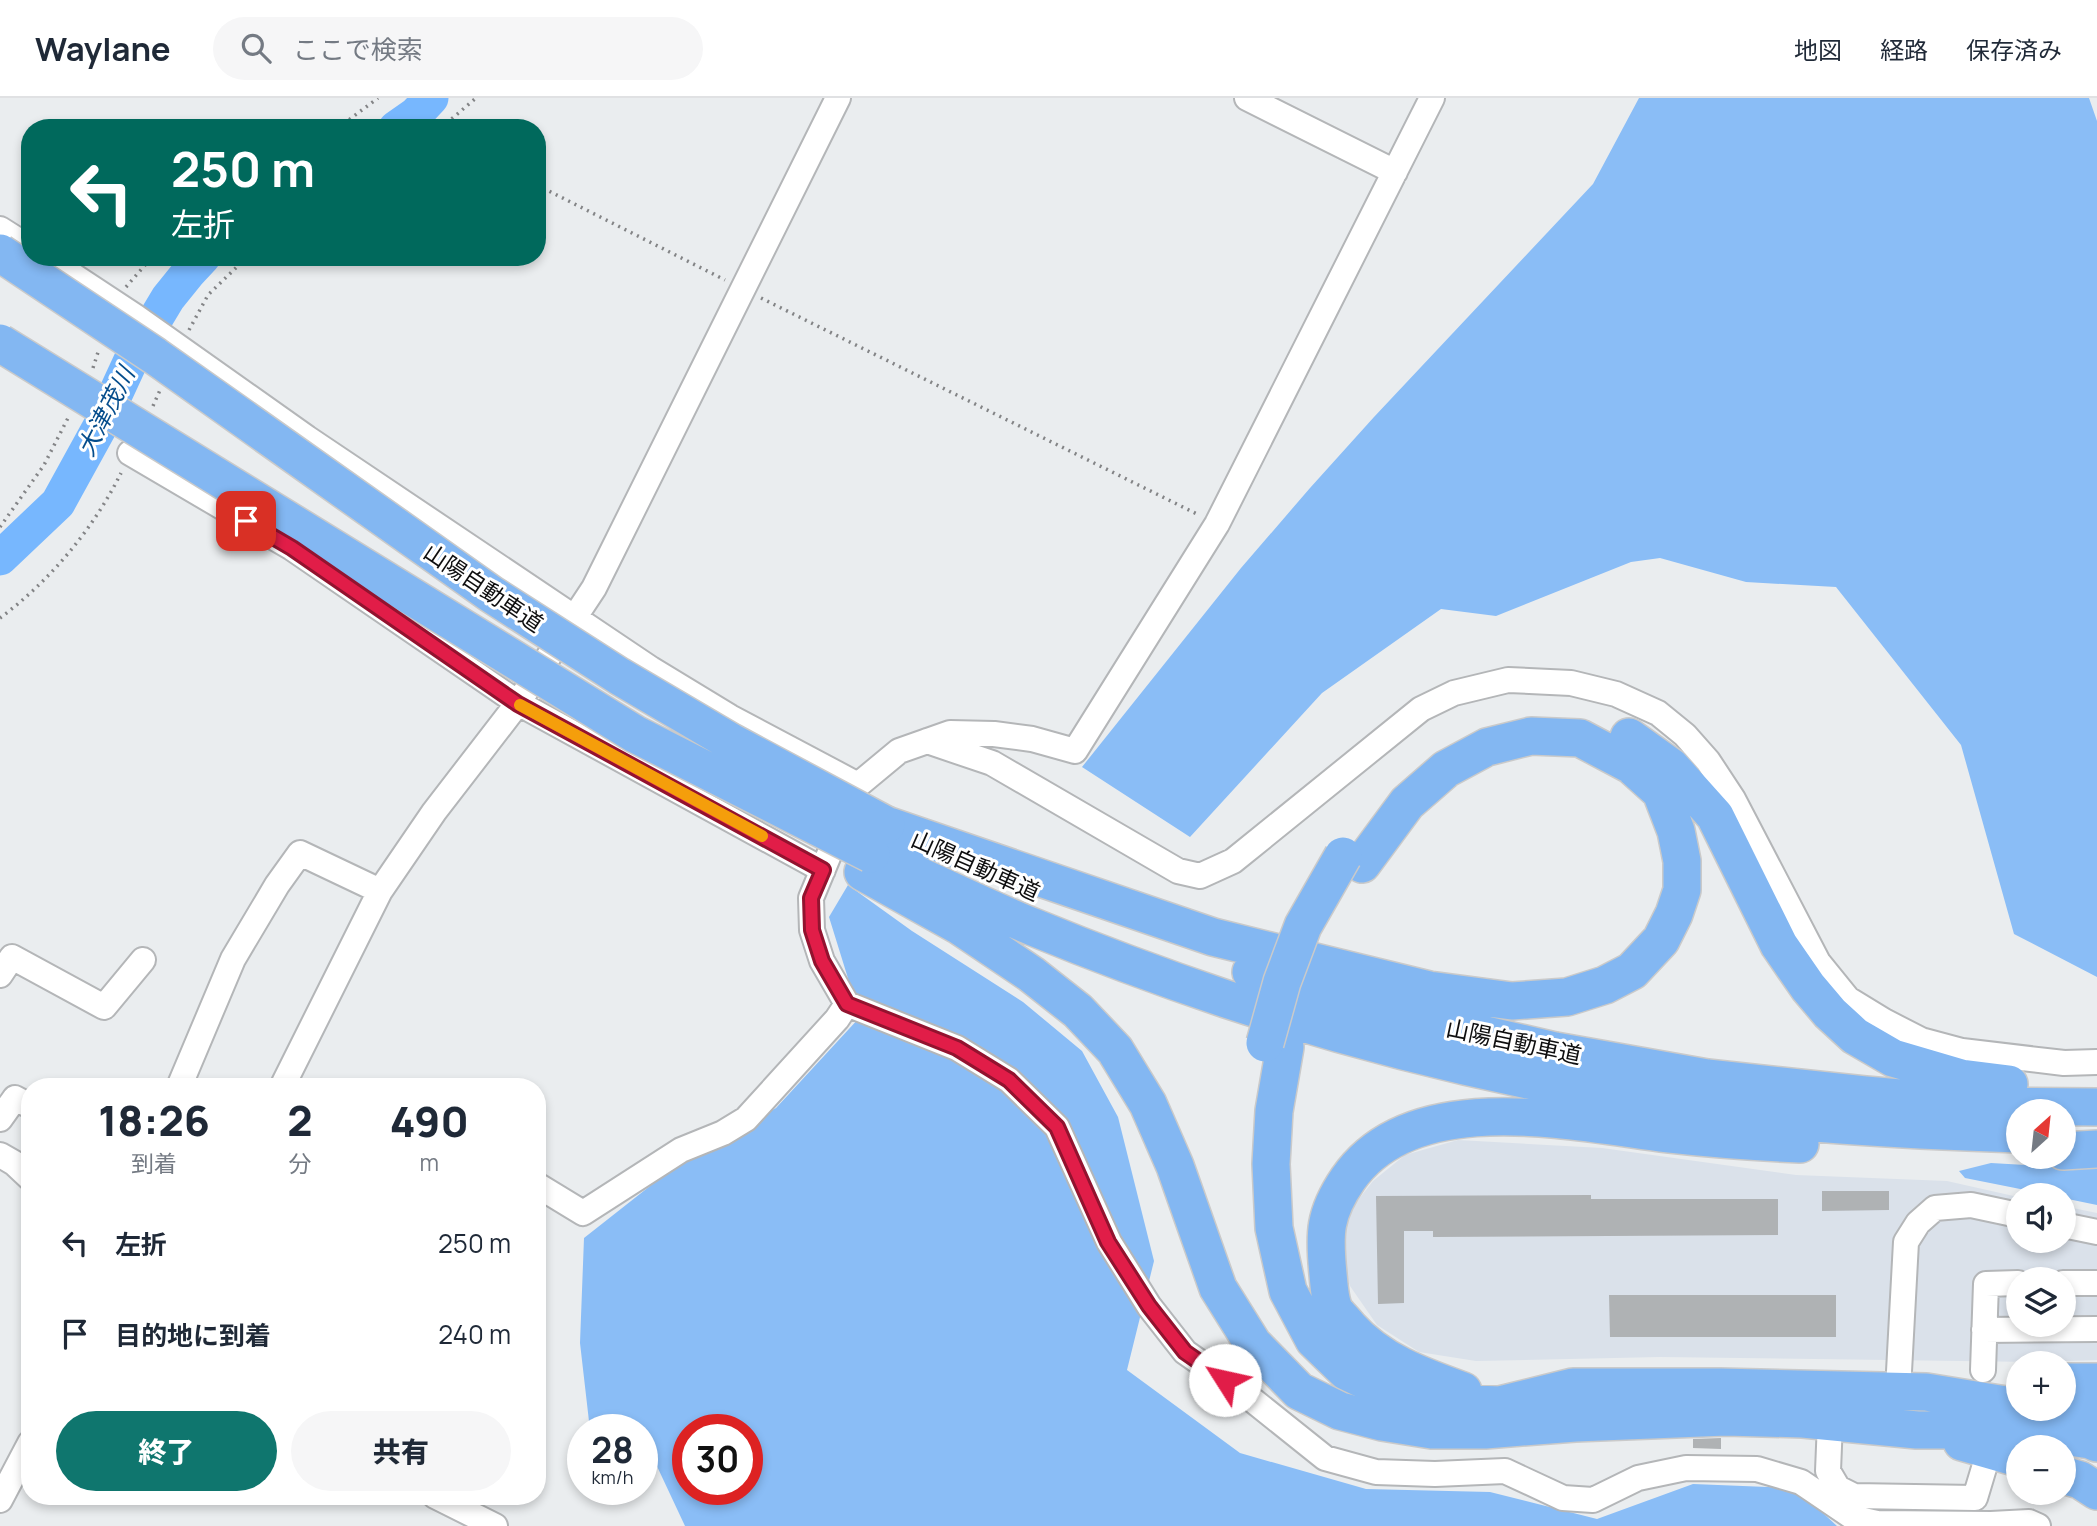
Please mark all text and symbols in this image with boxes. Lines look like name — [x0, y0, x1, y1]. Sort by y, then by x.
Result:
search box — [213, 17, 703, 80]
text: Waylane — [35, 26, 171, 71]
icon: search — [237, 29, 275, 67]
text: ここで検索 — [293, 31, 423, 67]
text: 地図 — [1794, 33, 1842, 66]
text: 経路 — [1880, 33, 1928, 66]
text: 保存済み — [1966, 33, 2062, 66]
text: 250 m — [171, 135, 315, 202]
icon: left — [56, 147, 147, 238]
text: 左折 — [171, 202, 235, 246]
water label: 大津茂川 — [69, 358, 143, 461]
pin — [216, 491, 276, 551]
icon: arrive — [227, 502, 265, 540]
street label: 山陽自動車道 — [418, 535, 550, 639]
street label: 山陽自動車道 — [906, 822, 1046, 908]
street label: 山陽自動車道 — [1443, 1011, 1585, 1071]
text: 18:26 — [98, 1091, 210, 1149]
text: 2 — [287, 1091, 313, 1149]
text: 490 — [390, 1092, 469, 1150]
north arrow — [2006, 1099, 2076, 1169]
map controls — [2006, 1099, 2076, 1505]
text: m — [420, 1146, 439, 1178]
text: 到着 — [131, 1147, 177, 1179]
text: 分 — [288, 1147, 311, 1179]
button: sound — [2006, 1183, 2076, 1253]
icon: left — [56, 1224, 94, 1262]
text: 250 m — [438, 1225, 511, 1261]
text: 左折 — [115, 1226, 167, 1262]
button: layers — [2006, 1267, 2076, 1337]
icon: arrive — [56, 1315, 94, 1353]
text: 240 m — [438, 1316, 511, 1352]
text: 目的地に到着 — [115, 1317, 271, 1353]
position arrow — [1188, 1343, 1262, 1417]
button: + — [2006, 1351, 2076, 1421]
button: 終了 — [56, 1411, 277, 1491]
button: 共有 — [291, 1411, 511, 1491]
speed limit sign: 30 — [672, 1414, 763, 1505]
text: 28 — [591, 1426, 634, 1474]
button: − — [2006, 1435, 2076, 1505]
text: km/h — [592, 1465, 633, 1489]

